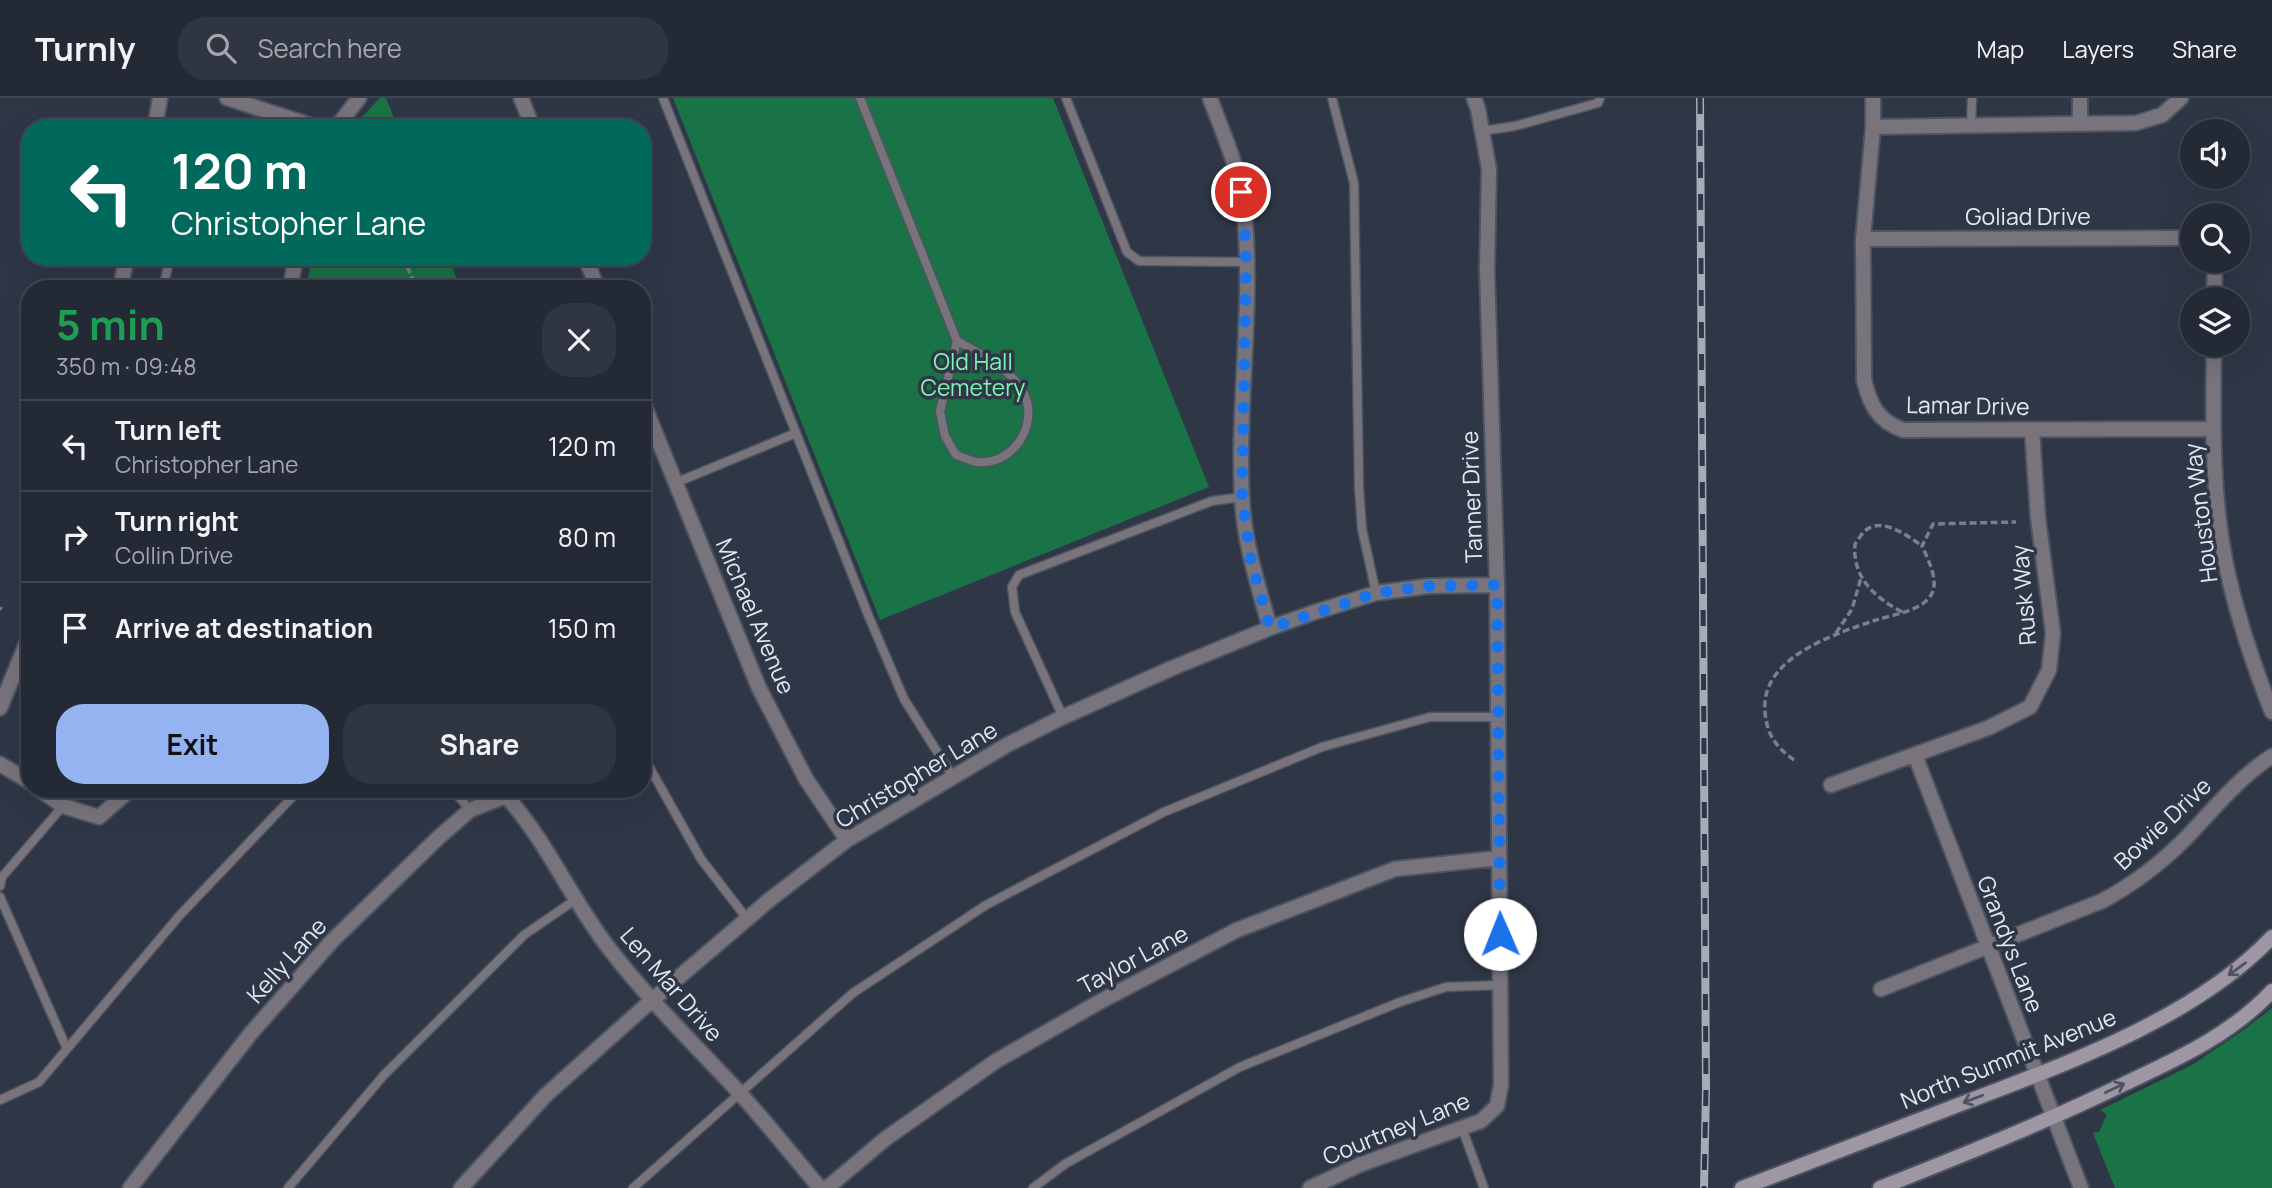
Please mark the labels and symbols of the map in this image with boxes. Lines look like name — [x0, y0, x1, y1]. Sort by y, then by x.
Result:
pin — [1211, 162, 1271, 222]
street label: Goliad Drive — [1965, 200, 2091, 232]
park label: Old Hall Cemetery — [921, 345, 1025, 403]
street label: Lamar Drive — [1906, 388, 2030, 422]
street label: Tanner Drive — [1453, 430, 1489, 564]
street label: Houston Way — [2176, 441, 2224, 585]
street label: Michael Avenue — [709, 533, 803, 699]
street label: Rusk Way — [2003, 543, 2043, 647]
street label: Christopher Lane — [829, 713, 1003, 835]
street label: Bowie Drive — [2106, 770, 2218, 876]
street label: Grandys Lane — [1970, 871, 2052, 1017]
position arrow — [1463, 897, 1537, 971]
street label: Kelly Lane — [239, 910, 333, 1010]
street label: Taylor Lane — [1073, 917, 1193, 1001]
street label: Len Mar Drive — [613, 920, 731, 1048]
one-way arrow — [2227, 961, 2246, 976]
street label: North Summit Avenue — [1895, 1000, 2121, 1116]
one-way arrow — [2104, 1081, 2125, 1095]
street label: Courtney Lane — [1318, 1084, 1474, 1172]
one-way arrow — [1962, 1094, 1984, 1107]

